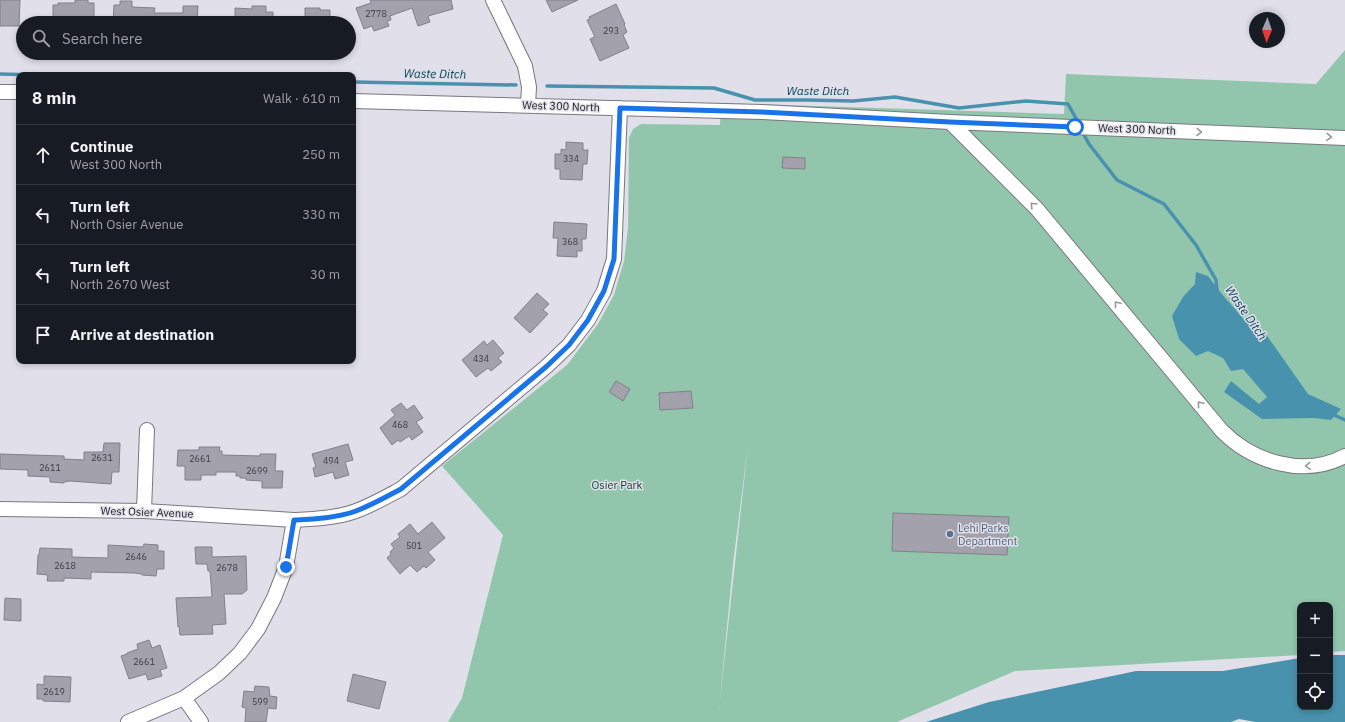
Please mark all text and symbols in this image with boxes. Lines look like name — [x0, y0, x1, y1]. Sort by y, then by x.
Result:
house number: 2778 — [365, 8, 387, 19]
north arrow — [1249, 12, 1285, 48]
search box — [16, 16, 356, 60]
house number: 293 — [603, 25, 619, 36]
icon: search — [30, 27, 52, 49]
text: Search here — [62, 29, 142, 48]
water label: Waste Ditch — [403, 65, 467, 82]
water label: Waste Ditch — [787, 83, 850, 98]
text: 8 min — [32, 87, 76, 109]
text: Walk · 610 m — [263, 90, 340, 107]
street label: West 300 North — [522, 98, 600, 114]
route start — [1066, 118, 1084, 136]
street label: West 300 North — [1098, 121, 1176, 137]
one-way arrow — [1196, 127, 1202, 136]
one-way arrow — [1326, 133, 1332, 141]
text: Continue — [70, 137, 134, 156]
icon: ahead — [32, 144, 54, 166]
text: 250 m — [302, 146, 340, 163]
house number: 334 — [563, 153, 579, 164]
text: West 300 North — [70, 156, 162, 173]
text: Turn left — [70, 197, 130, 216]
one-way arrow — [1030, 202, 1038, 210]
icon: left — [32, 204, 54, 226]
text: 330 m — [302, 206, 340, 223]
text: North Osier Avenue — [70, 216, 183, 233]
house number: 368 — [562, 236, 578, 247]
text: Turn left — [70, 257, 130, 276]
icon: left — [32, 264, 54, 286]
text: 30 m — [310, 266, 340, 283]
text: North 2670 West — [70, 276, 170, 293]
water label: Waste Ditch — [1222, 283, 1271, 343]
one-way arrow — [1114, 302, 1121, 309]
icon: arrive — [32, 324, 54, 346]
text: Arrive at destination — [70, 325, 214, 344]
house number: 434 — [473, 353, 489, 364]
one-way arrow — [1198, 401, 1205, 409]
house number: 468 — [392, 419, 408, 430]
house number: 2631 — [91, 452, 113, 463]
house number: 2661 — [189, 453, 211, 464]
house number: 494 — [323, 455, 339, 466]
one-way arrow — [1305, 461, 1311, 470]
house number: 2611 — [39, 462, 61, 473]
house number: 2699 — [246, 465, 268, 476]
park label: Osier Park — [592, 478, 643, 492]
street label: West Osier Avenue — [100, 503, 194, 521]
place label: Lehi Parks Department — [958, 521, 1018, 548]
marker: Lehi Parks Department — [945, 529, 955, 539]
house number: 501 — [406, 540, 422, 551]
house number: 2646 — [125, 551, 147, 562]
route end — [277, 558, 295, 576]
house number: 2618 — [54, 560, 76, 571]
house number: 2678 — [216, 562, 238, 573]
map controls — [1297, 602, 1333, 710]
button: + — [1297, 602, 1333, 638]
button: − — [1297, 638, 1333, 674]
house number: 2661 — [133, 656, 155, 667]
button: locate — [1297, 674, 1333, 710]
house number: 2619 — [43, 686, 65, 697]
house number: 599 — [252, 696, 268, 707]

